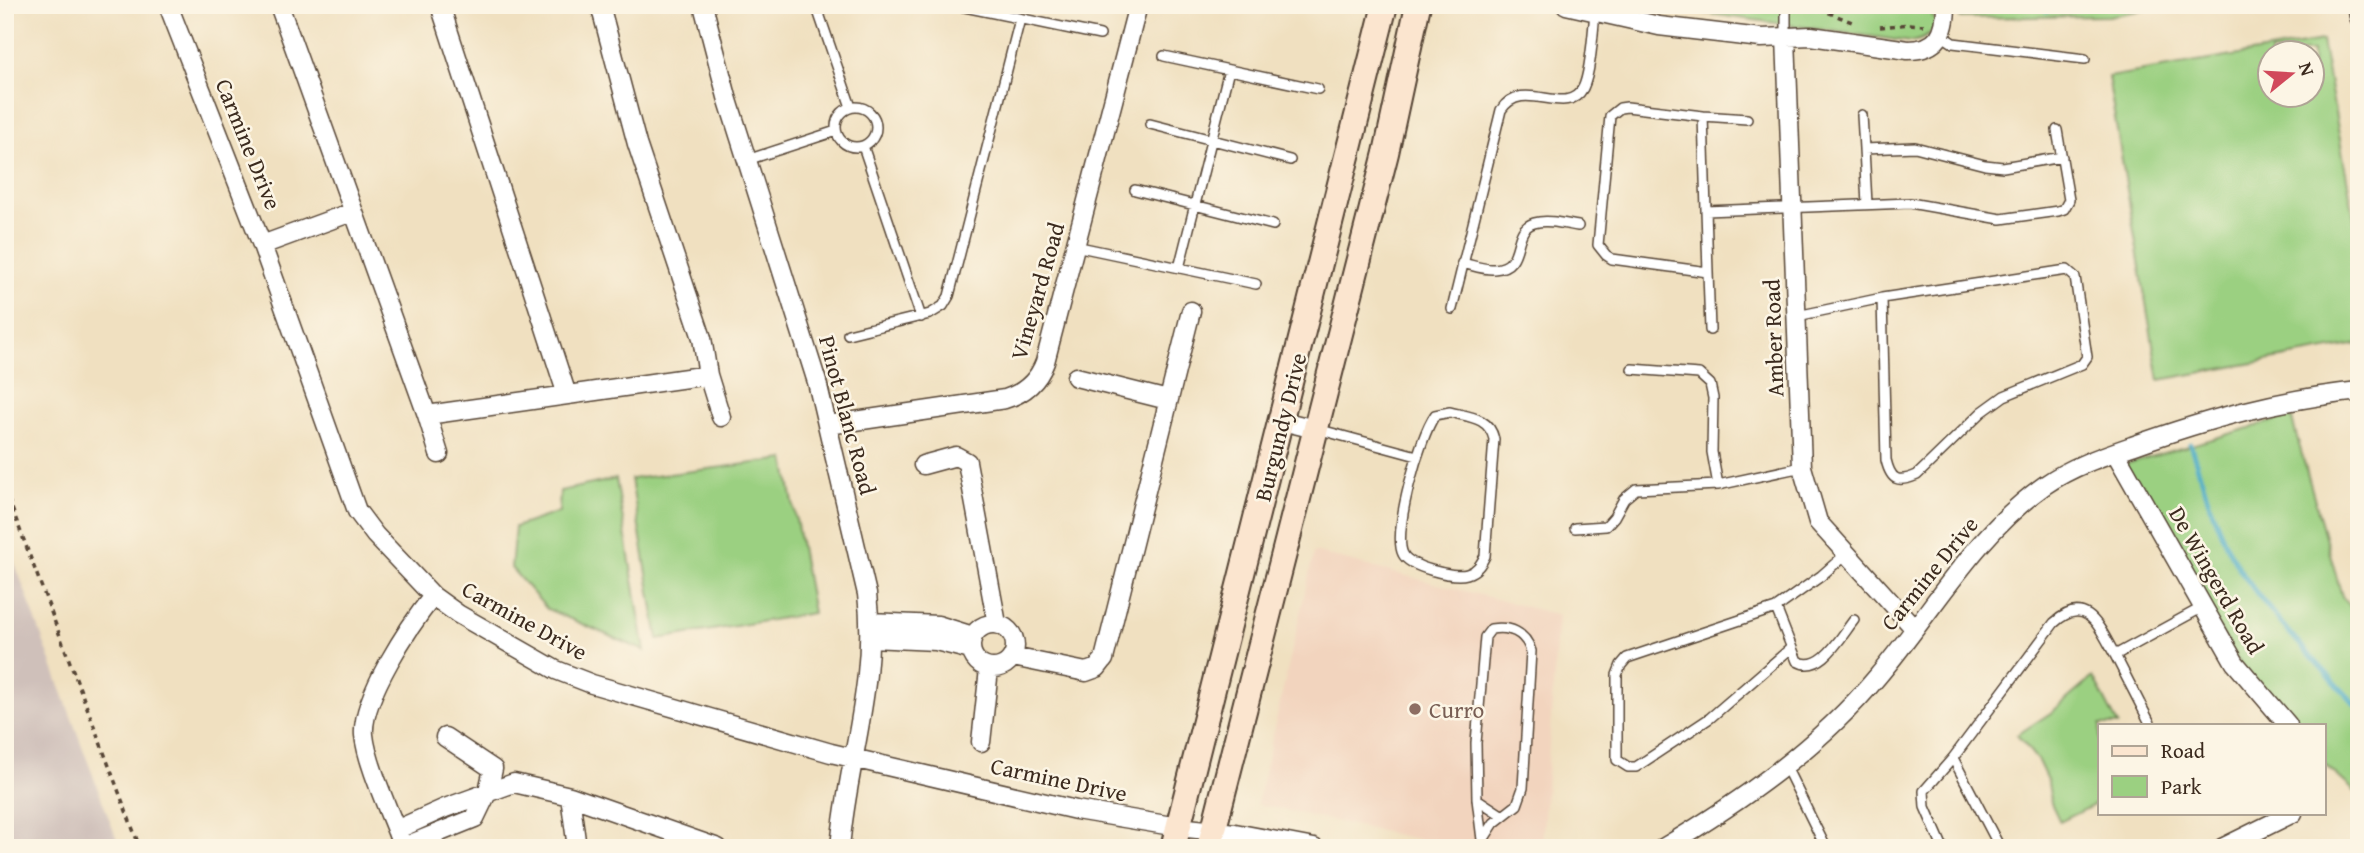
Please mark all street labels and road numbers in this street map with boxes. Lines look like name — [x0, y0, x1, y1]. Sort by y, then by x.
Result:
street label: Carmine Drive — [208, 74, 290, 214]
street label: Vineyard Road — [1002, 218, 1073, 364]
street label: Amber Road — [1754, 278, 1792, 398]
street label: Pinot Blanc Road — [811, 332, 885, 499]
street label: Burgundy Drive — [1246, 349, 1314, 505]
street label: De Wingerd Road — [2161, 500, 2273, 661]
street label: Carmine Drive — [1873, 509, 1985, 637]
street label: Carmine Drive — [456, 572, 594, 668]
street label: Carmine Drive — [988, 748, 1130, 810]

